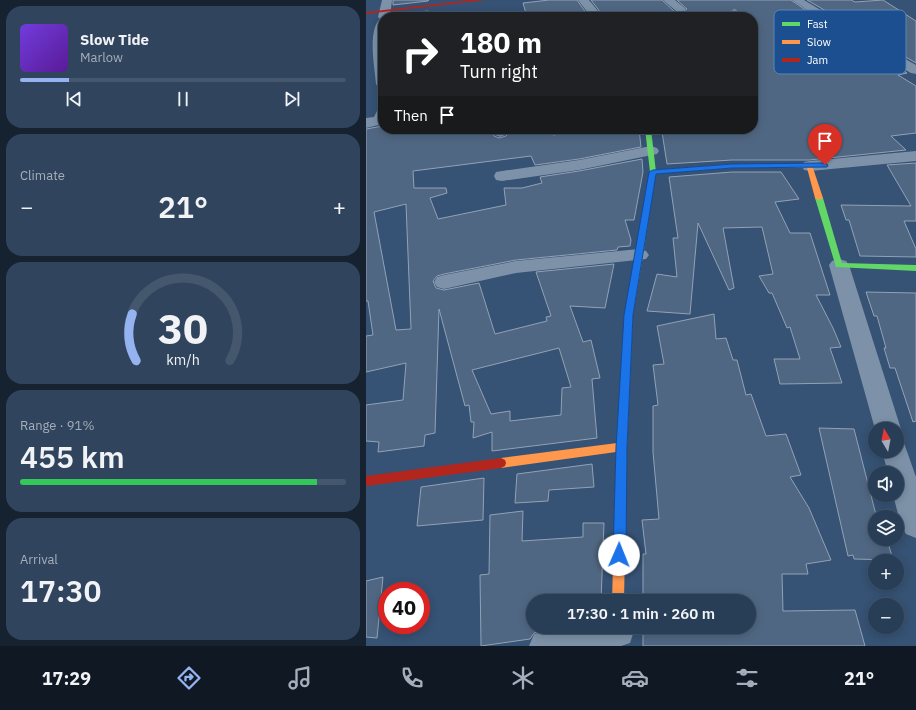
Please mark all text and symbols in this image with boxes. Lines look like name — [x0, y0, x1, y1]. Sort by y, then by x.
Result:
legend — [774, 10, 906, 74]
text: Fast — [807, 17, 828, 31]
text: 180 m — [460, 24, 542, 61]
icon: right — [394, 28, 446, 80]
text: Slow Tide — [80, 30, 149, 49]
text: Slow — [807, 35, 831, 49]
text: Marlow — [80, 49, 123, 66]
text: Jam — [807, 53, 828, 67]
text: Turn right — [460, 60, 538, 83]
icon: previous — [63, 88, 85, 110]
icon: pause — [172, 88, 194, 110]
icon: next — [281, 88, 303, 110]
icon: arrive — [436, 104, 458, 126]
text: Then — [394, 106, 428, 125]
pin — [808, 124, 842, 165]
icon: arrive — [814, 130, 836, 152]
text: Climate — [20, 167, 65, 184]
text: 21° — [158, 187, 208, 226]
text: − — [20, 192, 33, 221]
text: + — [333, 192, 346, 221]
text: 30 — [158, 301, 208, 355]
text: km/h — [166, 350, 200, 369]
text: Range · 91% — [20, 417, 94, 434]
north arrow — [868, 422, 904, 458]
map controls — [868, 422, 904, 634]
text: 455 km — [20, 437, 125, 476]
button: sound — [868, 466, 904, 502]
button: layers — [868, 510, 904, 546]
position arrow — [598, 534, 640, 576]
text: Arrival — [20, 551, 58, 568]
button: + — [868, 554, 904, 590]
text: 17:30 — [20, 571, 102, 610]
speed limit sign: 40 — [378, 582, 430, 634]
button: − — [868, 598, 904, 634]
text: 17:30 · 1 min · 260 m — [567, 604, 715, 623]
icon: directions — [175, 664, 203, 692]
icon: music — [286, 664, 314, 692]
icon: phone — [398, 664, 426, 692]
icon: climate — [509, 664, 537, 692]
icon: car — [621, 664, 649, 692]
icon: filters — [733, 664, 761, 692]
text: 17:29 — [42, 667, 91, 690]
text: 21° — [844, 667, 874, 690]

